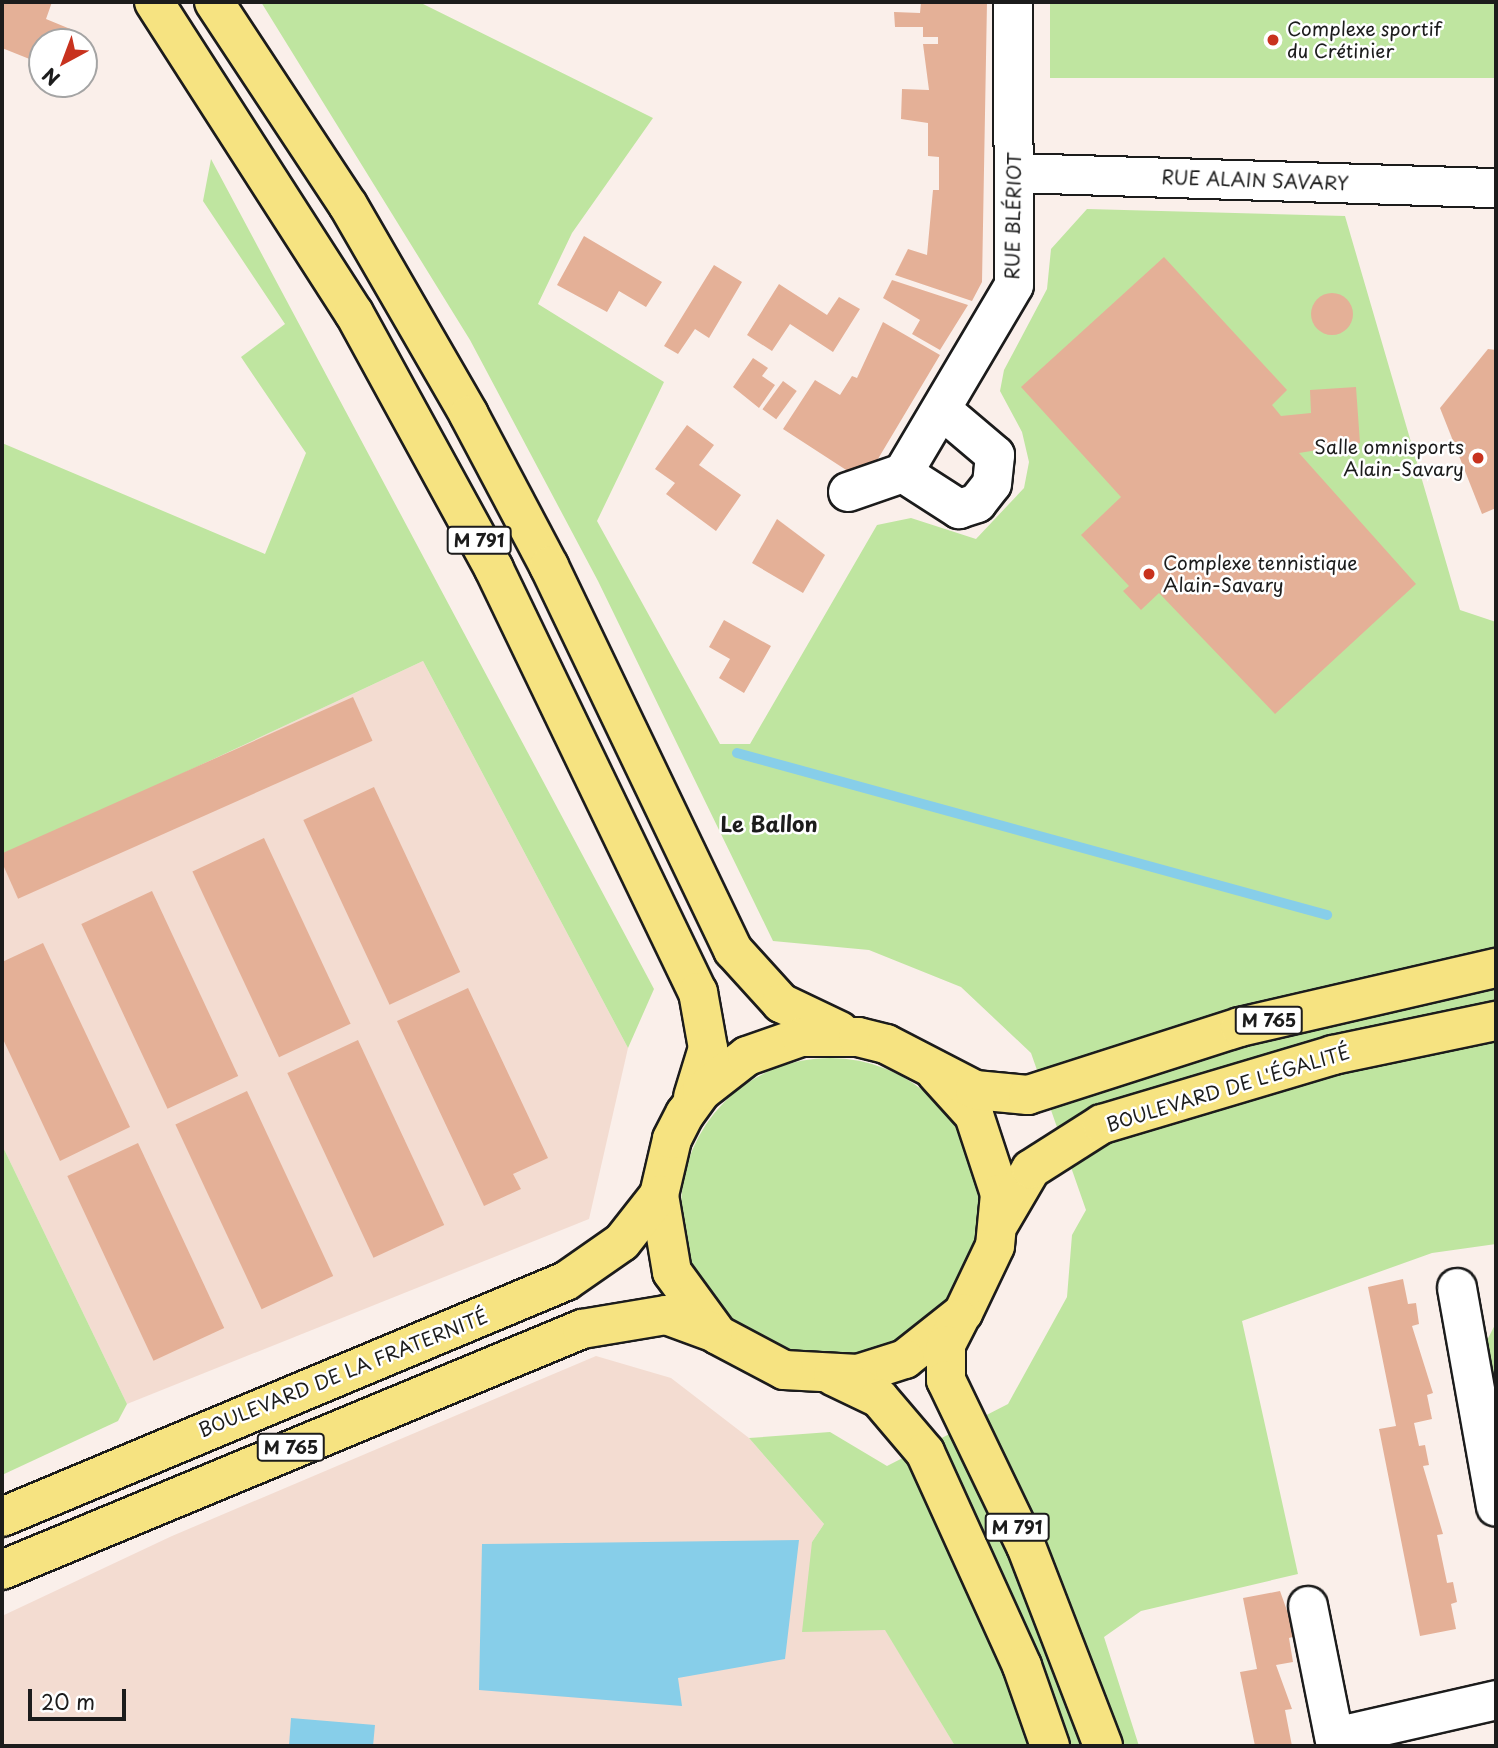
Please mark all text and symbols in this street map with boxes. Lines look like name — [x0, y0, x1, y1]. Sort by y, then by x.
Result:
place label: Complexe sportif du Crétinier — [1287, 18, 1442, 62]
north arrow — [28, 28, 98, 98]
marker: Complexe sportif du Crétinier — [1265, 32, 1281, 48]
text: N — [36, 62, 65, 93]
street label: RUE BLÉRIOT — [1000, 151, 1026, 281]
street label: RUE ALAIN SAVARY — [1160, 165, 1350, 195]
place label: Salle omnisports Alain-Savary — [1313, 436, 1464, 480]
marker: Salle omnisports Alain-Savary — [1470, 450, 1486, 466]
road number: M 791 — [446, 526, 512, 554]
place label: Complexe tennistique Alain-Savary — [1163, 552, 1357, 596]
marker: Complexe tennistique Alain-Savary — [1141, 566, 1157, 582]
district label: Le Ballon — [720, 810, 818, 836]
road number: M 765 — [1234, 1006, 1304, 1035]
street label: BOULEVARD DE L'ÉGALITÉ — [1103, 1040, 1353, 1136]
street label: BOULEVARD DE LA FRATERNITÉ — [196, 1305, 490, 1441]
road number: M 765 — [256, 1432, 326, 1462]
road number: M 791 — [984, 1512, 1050, 1542]
scale bar — [32, 1674, 130, 1718]
text: 20 m — [41, 1685, 95, 1717]

